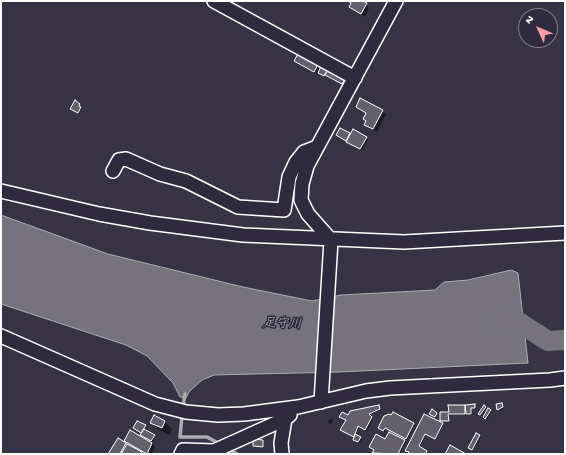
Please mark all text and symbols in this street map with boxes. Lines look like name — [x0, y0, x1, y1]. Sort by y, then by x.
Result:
north arrow — [518, 8, 558, 48]
text: N — [523, 14, 537, 27]
water label: 足守川 — [262, 317, 302, 333]

